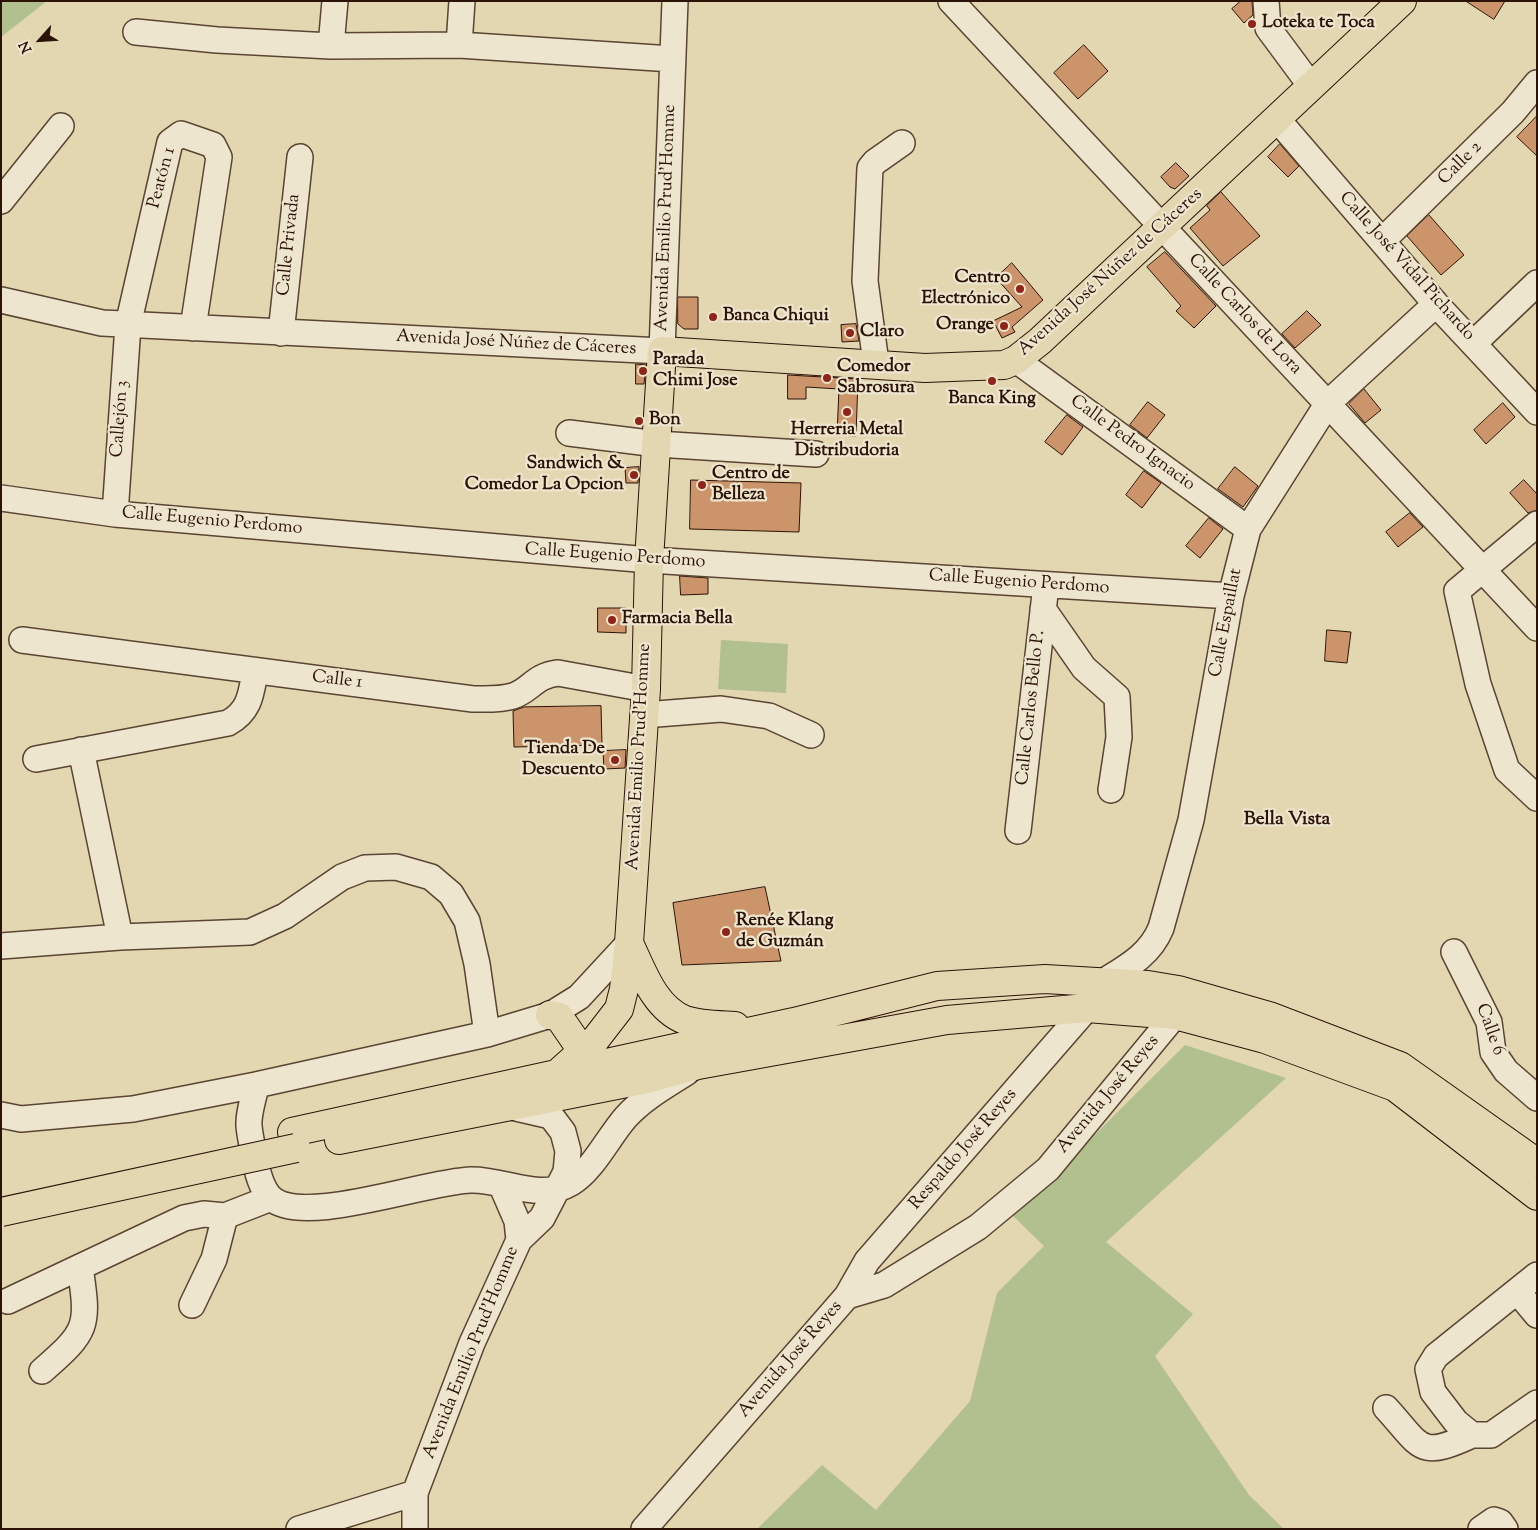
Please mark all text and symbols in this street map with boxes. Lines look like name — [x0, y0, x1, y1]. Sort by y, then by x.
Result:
place label: Loteka te Toca — [1262, 13, 1375, 35]
north arrow — [15, 15, 65, 65]
marker: Loteka te Toca — [1246, 18, 1258, 30]
text: N — [15, 37, 38, 56]
street label: Avenida Emilio Prud'Homme — [652, 104, 682, 332]
street label: Calle 2 — [1435, 138, 1487, 190]
street label: Peatón 1 — [144, 145, 182, 211]
street label: Avenida José Núñez de Cáceres — [1014, 184, 1208, 362]
street label: Calle José Vidal Pichardo — [1333, 188, 1479, 346]
street label: Calle Privada — [274, 193, 306, 297]
street label: Calle Carlos de Lora — [1183, 250, 1305, 380]
place label: Centro Electrónico — [921, 268, 1010, 310]
marker: Centro Electrónico — [1014, 283, 1026, 295]
place label: Banca Chiqui — [723, 306, 829, 328]
marker: Banca Chiqui — [707, 311, 719, 323]
place label: Orange — [936, 315, 994, 337]
marker: Orange — [998, 320, 1010, 332]
place label: Claro — [860, 322, 904, 344]
street label: Avenida José Núñez de Cáceres — [395, 327, 637, 361]
marker: Claro — [844, 327, 856, 339]
place label: Parada Chimi Jose — [653, 350, 738, 392]
place label: Comedor Sabrosura — [837, 357, 915, 399]
marker: Parada Chimi Jose — [637, 365, 649, 377]
marker: Comedor Sabrosura — [821, 372, 833, 384]
marker: Banca King — [986, 375, 998, 387]
street label: Callejón 3 — [108, 380, 134, 458]
place label: Banca King — [948, 389, 1036, 411]
street label: Calle Pedro Ignacio — [1065, 391, 1199, 497]
marker: Herreria Metal Distribudoria — [841, 406, 853, 418]
place label: Bon — [649, 410, 681, 432]
marker: Bon — [633, 415, 645, 427]
place label: Herreria Metal Distribudoria — [791, 420, 903, 462]
place label: Sandwich & Comedor La Opcion — [465, 454, 624, 496]
place label: Centro de Belleza — [712, 464, 790, 506]
marker: Sandwich & Comedor La Opcion — [628, 469, 640, 481]
marker: Centro de Belleza — [696, 479, 708, 491]
street label: Calle Eugenio Perdomo — [121, 503, 303, 541]
street label: Calle Eugenio Perdomo — [524, 540, 706, 574]
street label: Calle Eugenio Perdomo — [928, 566, 1110, 600]
street label: Calle Espaillat — [1206, 567, 1248, 679]
place label: Farmacia Bella — [622, 609, 733, 631]
marker: Farmacia Bella — [606, 614, 618, 626]
street label: Calle Carlos Bello P. — [1013, 629, 1051, 787]
street label: Avenida Emilio Prud'Homme — [623, 643, 657, 871]
street label: Calle 1 — [310, 667, 364, 695]
place label: Tienda De Descuento — [522, 739, 605, 782]
marker: Tienda De Descuento — [609, 754, 621, 766]
district label: Bella Vista — [1244, 810, 1330, 832]
place label: Renée Klang de Guzmán — [736, 911, 833, 954]
marker: Renée Klang de Guzmán — [720, 926, 732, 938]
street label: Calle 6 — [1470, 1001, 1508, 1059]
street label: Avenida José Reyes — [1053, 1031, 1165, 1159]
street label: Respaldo José Reyes — [905, 1085, 1023, 1215]
street label: Avenida Emilio Prud'Homme — [419, 1244, 525, 1462]
street label: Avenida José Reyes — [734, 1297, 848, 1423]

